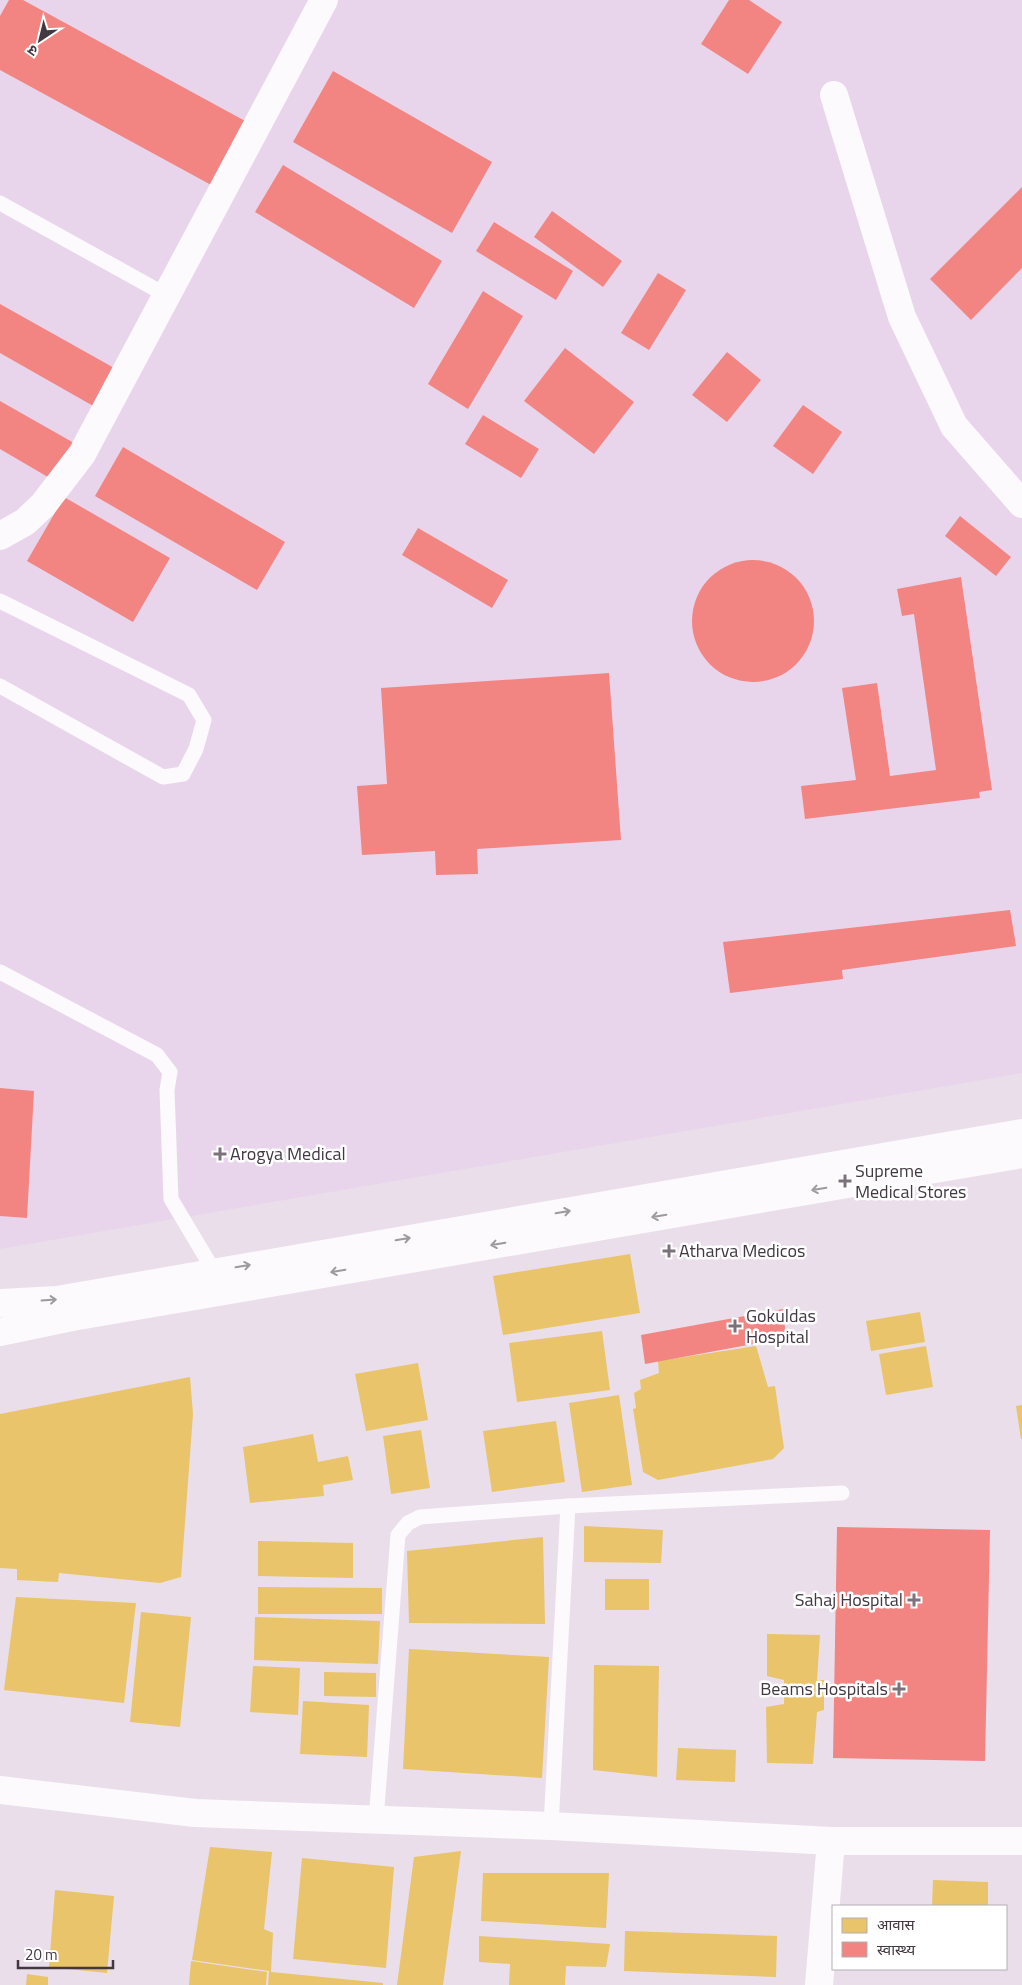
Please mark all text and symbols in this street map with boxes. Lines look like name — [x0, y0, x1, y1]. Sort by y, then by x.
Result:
north arrow — [15, 15, 65, 65]
text: उ — [22, 40, 42, 62]
place label: Arogya Medical — [230, 1140, 346, 1167]
marker: Arogya Medical — [214, 1148, 226, 1160]
place label: Supreme Medical Stores — [855, 1157, 967, 1205]
marker: Supreme Medical Stores — [839, 1175, 851, 1187]
one-way arrow — [811, 1184, 827, 1194]
one-way arrow — [555, 1206, 571, 1216]
one-way arrow — [651, 1212, 667, 1222]
one-way arrow — [395, 1233, 411, 1243]
place label: Atharva Medicos — [679, 1237, 805, 1264]
one-way arrow — [491, 1239, 507, 1249]
marker: Atharva Medicos — [663, 1245, 675, 1257]
one-way arrow — [235, 1261, 251, 1271]
one-way arrow — [331, 1267, 347, 1277]
one-way arrow — [40, 1296, 56, 1305]
place label: Gokuldas Hospital — [746, 1302, 816, 1350]
marker: Gokuldas Hospital — [728, 1319, 742, 1333]
place label: Sahaj Hospital — [795, 1586, 903, 1613]
marker: Sahaj Hospital — [907, 1593, 921, 1607]
place label: Beams Hospitals — [760, 1675, 888, 1702]
marker: Beams Hospitals — [892, 1682, 906, 1696]
legend — [832, 1905, 1007, 1970]
text: आवास — [877, 1913, 916, 1936]
scale bar — [18, 1938, 112, 1970]
text: स्वास्थ्य — [877, 1938, 915, 1961]
text: 20 m — [25, 1943, 58, 1966]

